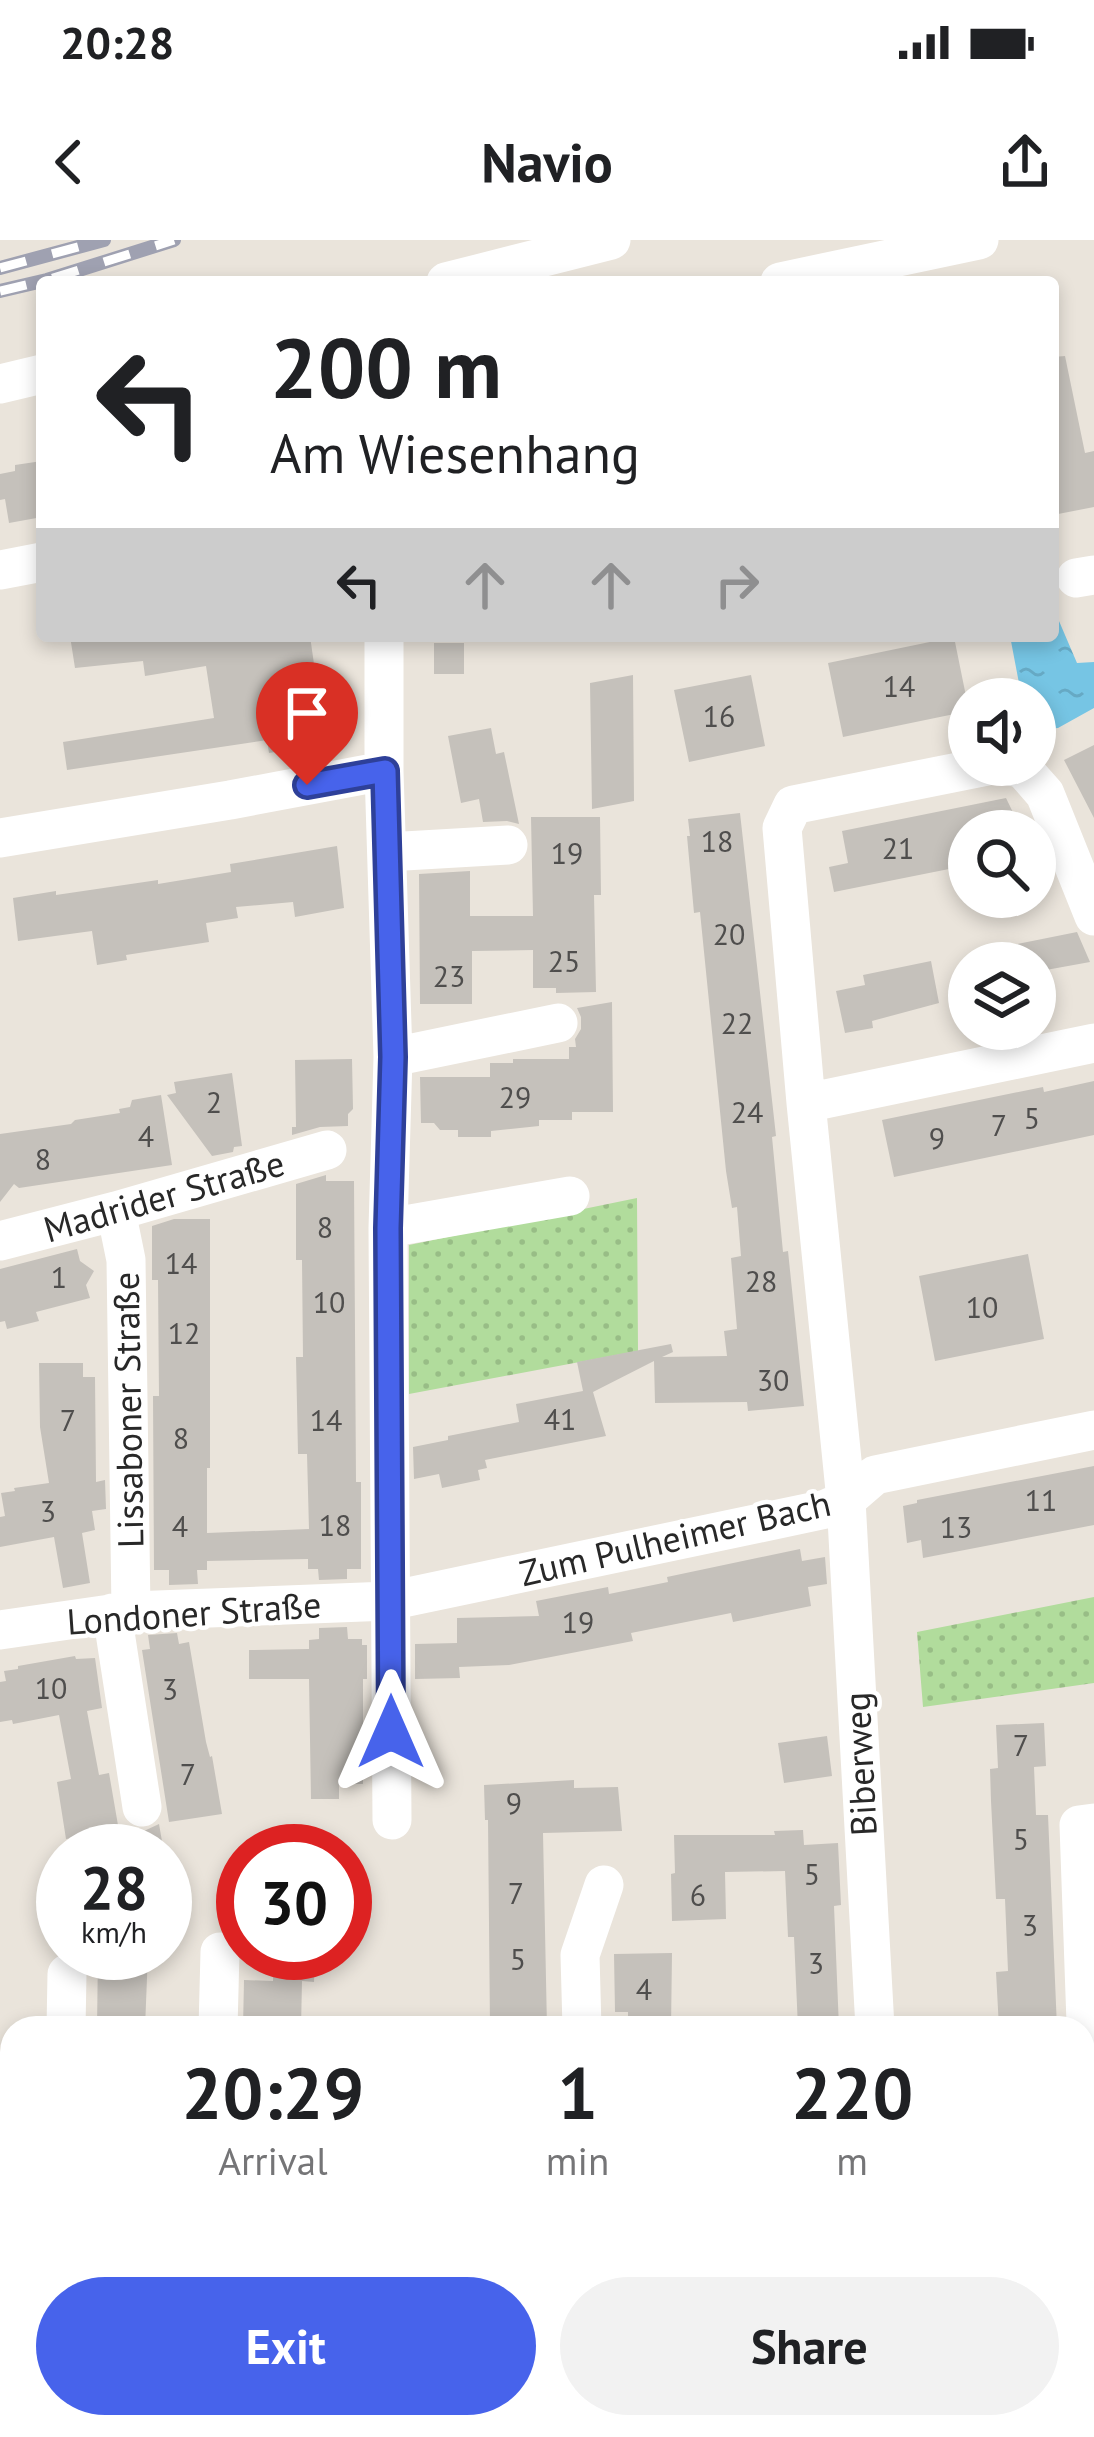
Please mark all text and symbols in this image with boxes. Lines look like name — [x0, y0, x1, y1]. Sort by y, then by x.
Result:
text: 20:28 — [60, 13, 174, 71]
text: Navio — [481, 127, 613, 197]
icon: back — [36, 129, 102, 195]
icon: share — [992, 129, 1058, 195]
text: 200 m — [270, 312, 502, 421]
icon: left — [72, 324, 228, 480]
text: Am Wiesenhang — [270, 418, 640, 488]
icon: left — [326, 552, 392, 618]
icon: ahead — [452, 552, 518, 618]
icon: ahead — [578, 552, 644, 618]
icon: right — [704, 552, 770, 618]
pin — [256, 662, 358, 785]
house number: 14 — [883, 666, 915, 705]
map controls — [948, 678, 1056, 1050]
button: sound — [948, 678, 1056, 786]
icon: arrive — [274, 680, 340, 746]
house number: 16 — [703, 696, 735, 735]
button: search — [948, 810, 1056, 918]
house number: 18 — [701, 821, 733, 860]
house number: 21 — [882, 828, 914, 867]
house number: 19 — [551, 833, 583, 872]
house number: 20 — [713, 914, 745, 953]
house number: 25 — [548, 941, 580, 980]
button: layers — [948, 942, 1056, 1050]
house number: 23 — [433, 956, 465, 995]
house number: 22 — [721, 1003, 753, 1042]
house number: 29 — [499, 1077, 531, 1116]
house number: 2 — [206, 1082, 222, 1121]
house number: 24 — [731, 1092, 763, 1131]
house number: 5 — [1024, 1098, 1040, 1137]
house number: 7 — [991, 1105, 1007, 1144]
house number: 4 — [138, 1116, 154, 1155]
house number: 9 — [929, 1118, 945, 1157]
house number: 8 — [35, 1139, 51, 1178]
street label: Madrider Straße — [38, 1139, 290, 1252]
house number: 8 — [317, 1207, 333, 1246]
house number: 14 — [165, 1243, 197, 1282]
house number: 1 — [51, 1257, 67, 1296]
house number: 28 — [745, 1261, 777, 1300]
street label: Lissaboner Straße — [102, 1272, 153, 1548]
house number: 10 — [313, 1282, 345, 1321]
house number: 10 — [966, 1287, 998, 1326]
house number: 12 — [168, 1313, 200, 1352]
house number: 30 — [757, 1360, 789, 1399]
house number: 41 — [544, 1399, 576, 1438]
house number: 7 — [60, 1400, 76, 1439]
house number: 14 — [310, 1400, 342, 1439]
house number: 8 — [173, 1418, 189, 1457]
street label: Zum Pulheimer Bach — [515, 1479, 835, 1596]
house number: 11 — [1025, 1480, 1057, 1519]
house number: 3 — [40, 1491, 56, 1530]
house number: 18 — [319, 1505, 351, 1544]
house number: 4 — [172, 1506, 188, 1545]
house number: 13 — [940, 1507, 972, 1546]
street label: Londoner Straße — [65, 1580, 323, 1645]
house number: 19 — [562, 1602, 594, 1641]
house number: 10 — [35, 1668, 67, 1707]
house number: 3 — [162, 1669, 178, 1708]
position arrow — [328, 1669, 454, 1795]
street label: Biberweg — [832, 1691, 887, 1837]
house number: 7 — [1013, 1725, 1029, 1764]
house number: 7 — [180, 1754, 196, 1793]
house number: 9 — [506, 1783, 522, 1822]
house number: 5 — [1013, 1819, 1029, 1858]
speed limit sign: 30 — [216, 1824, 372, 1980]
text: 28 — [80, 1848, 148, 1926]
house number: 5 — [804, 1854, 820, 1893]
house number: 7 — [508, 1873, 524, 1912]
house number: 6 — [690, 1875, 706, 1914]
house number: 3 — [1022, 1905, 1038, 1944]
text: km/h — [81, 1912, 147, 1951]
house number: 5 — [510, 1939, 526, 1978]
house number: 3 — [808, 1943, 824, 1982]
house number: 4 — [636, 1969, 652, 2008]
text: 20:29 — [182, 2046, 364, 2139]
text: 1 — [557, 2046, 598, 2139]
text: 220 — [791, 2046, 913, 2139]
text: Arrival — [218, 2135, 328, 2186]
text: min — [546, 2135, 609, 2186]
text: m — [836, 2135, 868, 2186]
button: Exit — [36, 2277, 536, 2415]
button: Share — [560, 2277, 1059, 2415]

